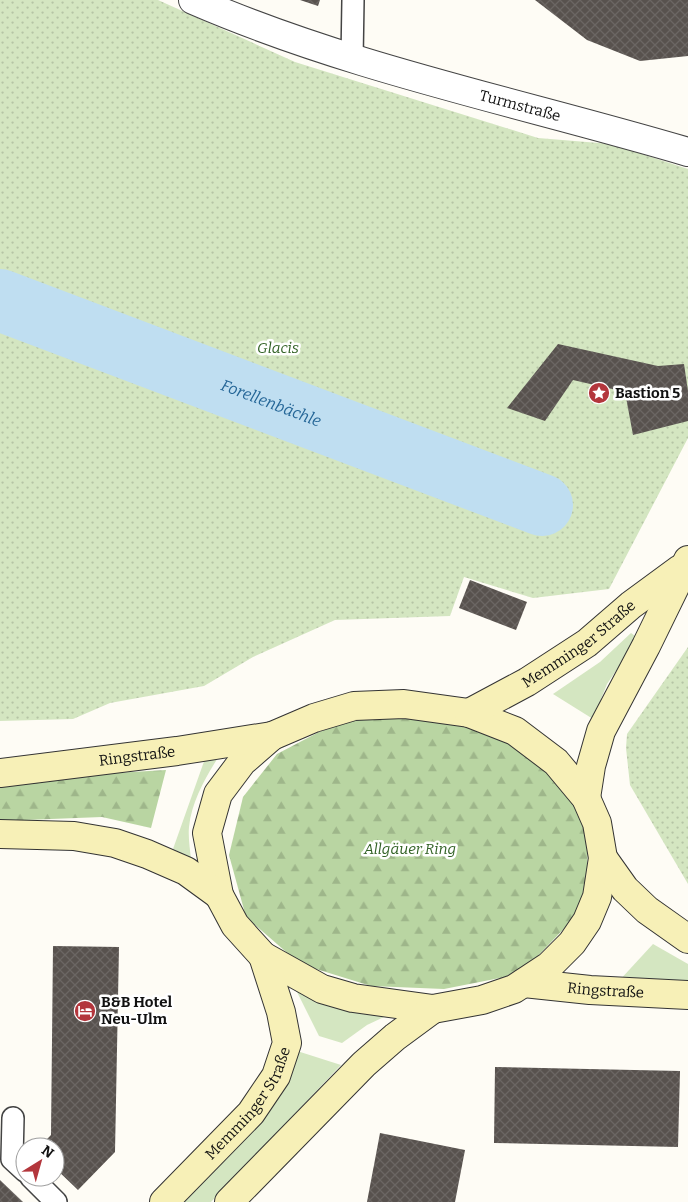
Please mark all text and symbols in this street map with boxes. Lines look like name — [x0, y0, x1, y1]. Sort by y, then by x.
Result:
street label: Turmstraße — [477, 86, 563, 125]
park label: Glacis — [257, 339, 299, 357]
water label: Forellenbächle — [218, 375, 324, 431]
place icon: Bastion 5 — [587, 381, 611, 405]
place label: Bastion 5 — [615, 384, 680, 402]
street label: Memminger Straße — [519, 596, 639, 692]
street label: Ringstraße — [98, 742, 176, 770]
park label: Allgäuer Ring — [363, 840, 456, 858]
street label: Ringstraße — [566, 979, 644, 1002]
place label: B&B Hotel Neu-Ulm — [101, 993, 172, 1028]
hotel icon: B&B Hotel Neu-Ulm — [73, 999, 97, 1023]
street label: Memminger Straße — [201, 1045, 294, 1163]
north arrow — [15, 1137, 65, 1187]
text: N — [38, 1142, 57, 1162]

